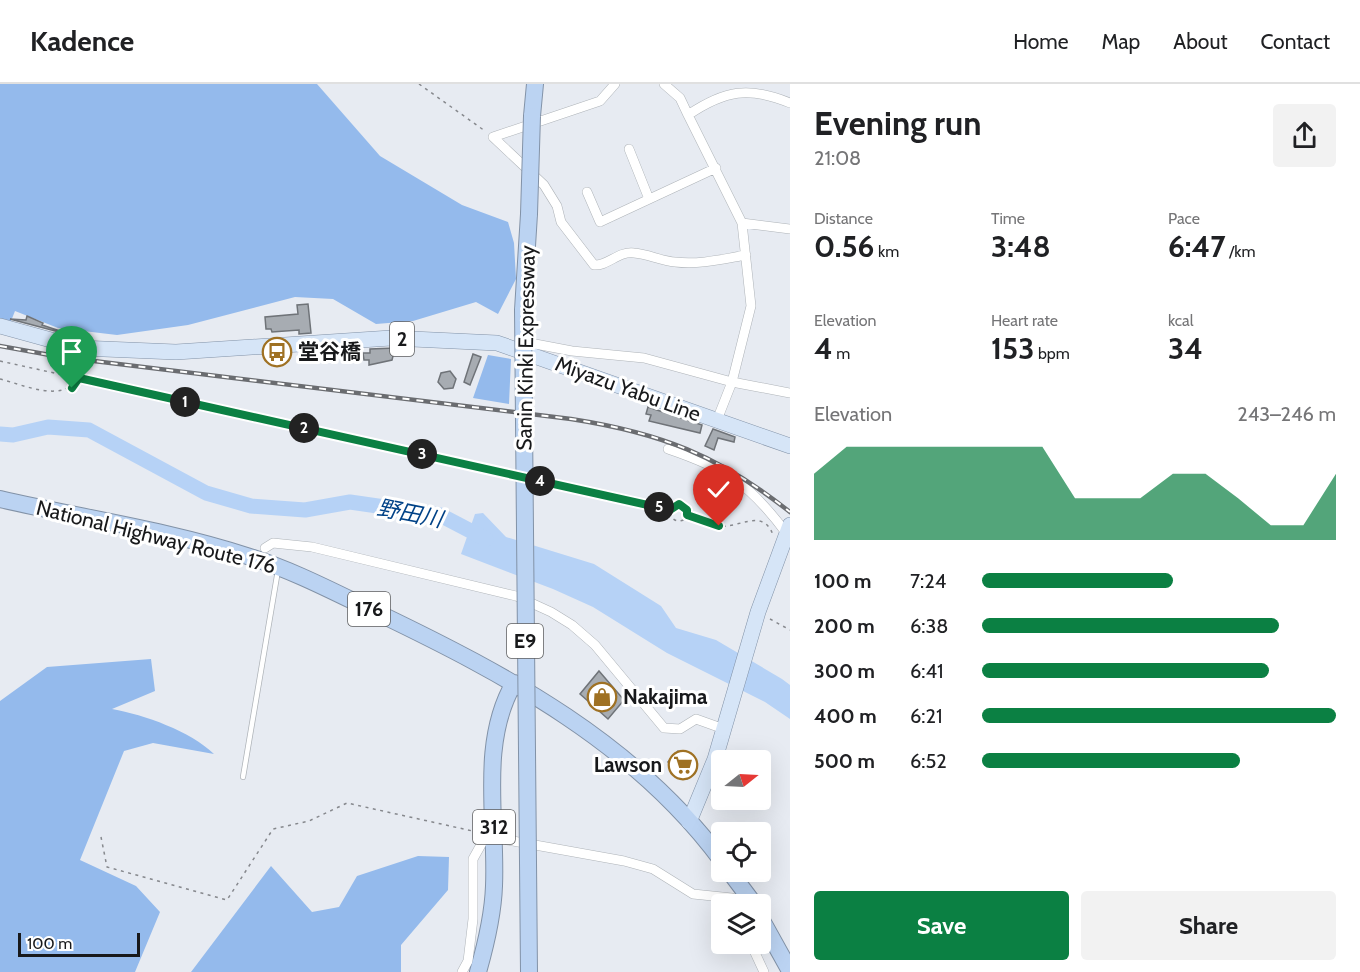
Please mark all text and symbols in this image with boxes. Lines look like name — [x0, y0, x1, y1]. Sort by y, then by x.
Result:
text: Kadence — [30, 24, 134, 58]
text: Home — [1013, 29, 1069, 54]
text: Map — [1102, 29, 1140, 54]
text: About — [1173, 29, 1227, 54]
text: Contact — [1260, 29, 1330, 54]
text: Evening run — [814, 103, 981, 143]
button: share — [1273, 104, 1336, 167]
text: 21:08 — [814, 146, 861, 170]
text: Distance — [814, 209, 873, 228]
text: Time — [991, 209, 1025, 228]
text: Pace — [1168, 209, 1200, 228]
text: 0.56 — [814, 228, 874, 265]
text: 3:48 — [991, 228, 1051, 265]
text: 6:47 — [1168, 228, 1225, 265]
text: km — [874, 242, 899, 261]
text: /km — [1225, 242, 1255, 261]
street label: Sanin Kinki Expressway — [511, 245, 540, 451]
text: Elevation — [814, 311, 877, 330]
text: Heart rate — [991, 311, 1058, 330]
text: kcal — [1168, 311, 1194, 330]
road number: 2 — [390, 322, 414, 356]
pin — [46, 326, 97, 388]
text: 4 — [814, 330, 833, 367]
text: 153 — [991, 330, 1034, 367]
text: 34 — [1168, 330, 1203, 367]
icon: arrive — [55, 335, 88, 368]
bus stop icon: 堂谷橋 — [261, 336, 293, 368]
place label: 堂谷橋 — [298, 339, 361, 364]
text: m — [833, 344, 850, 363]
text: bpm — [1034, 344, 1070, 363]
street label: Miyazu Yabu Line — [552, 351, 705, 427]
pin: 1 — [170, 387, 200, 417]
text: 1 — [182, 392, 188, 411]
text: Elevation — [814, 402, 892, 426]
text: 243–246 m — [1237, 402, 1336, 426]
pin: 2 — [289, 413, 319, 443]
text: 2 — [300, 418, 308, 437]
pin: 3 — [407, 439, 437, 469]
text: 3 — [418, 444, 426, 463]
pin — [693, 464, 744, 526]
pin: 4 — [525, 466, 555, 496]
text: 4 — [535, 471, 545, 490]
icon: check — [702, 473, 735, 506]
pin: 5 — [644, 492, 674, 522]
water label: 野田川 — [375, 494, 447, 533]
street label: National Highway Route 176 — [34, 495, 279, 578]
text: 5 — [655, 497, 663, 516]
text: 100 m — [814, 569, 872, 593]
text: 7:24 — [910, 569, 946, 593]
road number: 176 — [348, 592, 390, 626]
text: 200 m — [814, 614, 875, 638]
text: 6:38 — [910, 614, 948, 638]
road number: E9 — [507, 624, 543, 658]
text: 300 m — [814, 659, 875, 683]
text: 6:41 — [910, 659, 944, 683]
shop icon: Nakajima — [586, 681, 618, 713]
place label: Nakajima — [623, 684, 708, 709]
text: 400 m — [814, 704, 877, 728]
text: 6:21 — [910, 704, 943, 728]
supermarket icon: Lawson — [667, 749, 699, 781]
text: 500 m — [814, 749, 875, 773]
text: 6:52 — [910, 749, 947, 773]
north arrow — [711, 750, 771, 810]
map controls — [711, 750, 771, 954]
place label: Lawson — [594, 752, 662, 777]
road number: 312 — [473, 810, 515, 844]
button: locate — [711, 822, 771, 882]
button: Save — [814, 891, 1069, 960]
button: Share — [1081, 891, 1336, 960]
button: layers — [711, 894, 771, 954]
scale bar — [18, 930, 140, 958]
text: 100 m — [27, 934, 72, 953]

